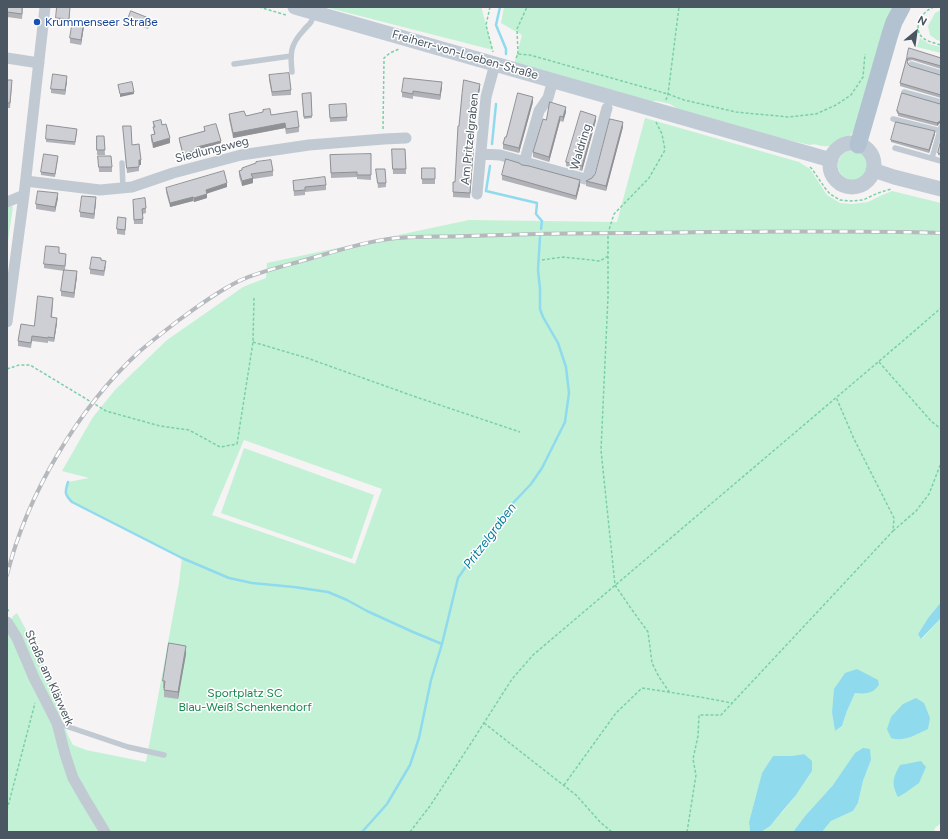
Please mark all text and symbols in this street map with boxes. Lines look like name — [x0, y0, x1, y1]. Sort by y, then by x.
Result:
north arrow — [896, 12, 936, 52]
text: N — [915, 13, 929, 29]
place label: Krummenseer Straße — [45, 15, 158, 29]
marker: Krummenseer Straße — [32, 17, 42, 27]
street label: Freiherr-von-Loeben-Straße — [390, 27, 540, 83]
street label: Am Pritzelgraben — [458, 92, 482, 186]
street label: Waldring — [567, 122, 595, 172]
street label: Siedlungsweg — [174, 134, 250, 166]
water label: Pritzelgraben — [460, 500, 520, 572]
street label: Straße am Klärwerk — [21, 628, 77, 728]
park label: Sportplatz SC Blau-Weiß Schenkendorf — [178, 686, 312, 714]

